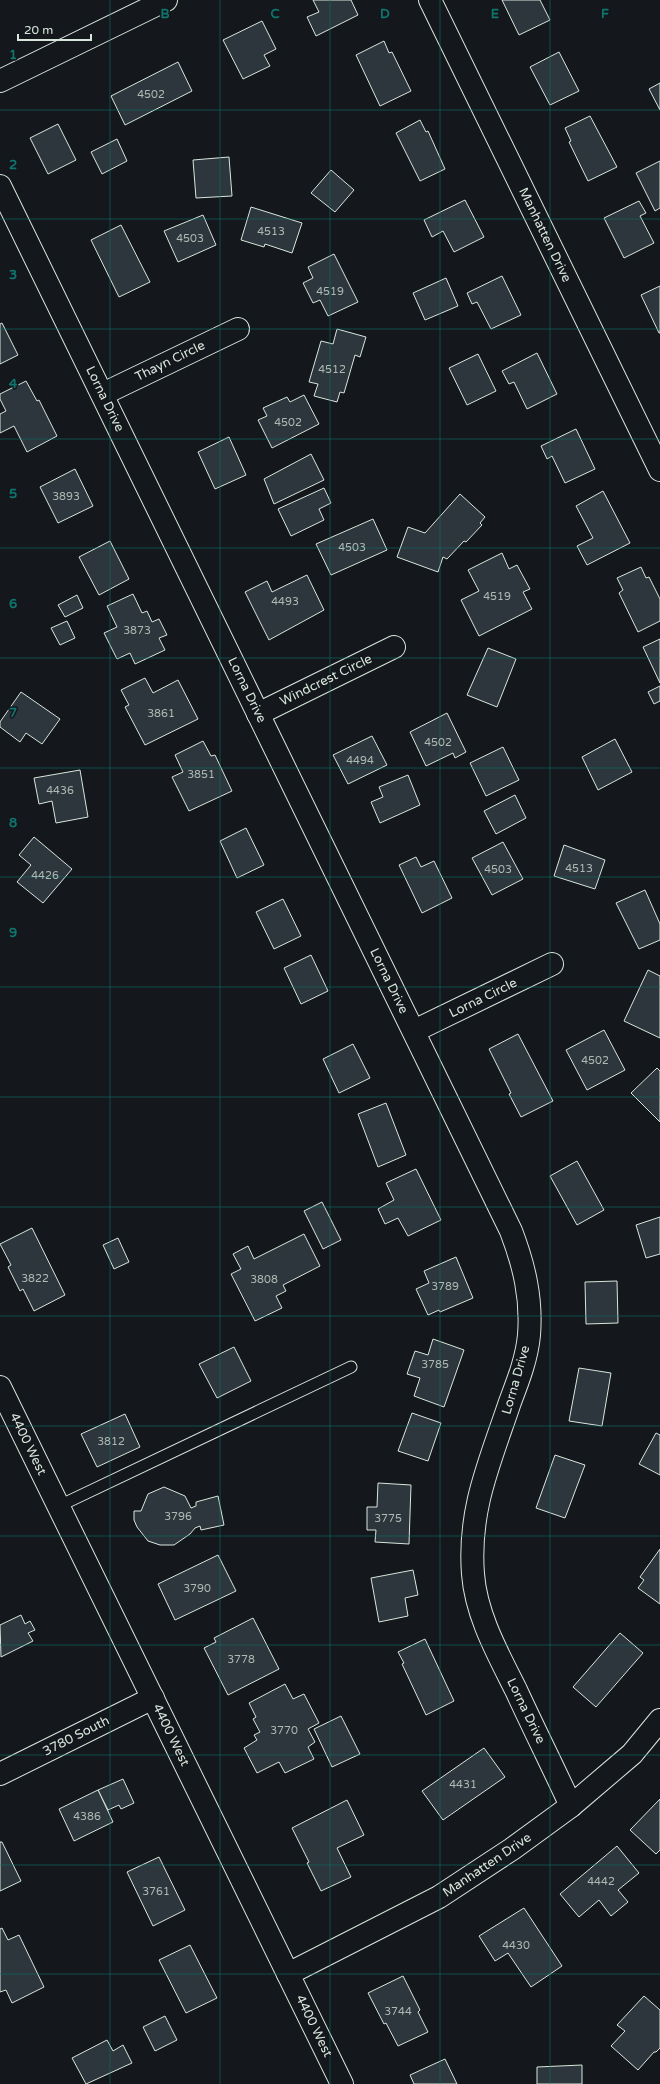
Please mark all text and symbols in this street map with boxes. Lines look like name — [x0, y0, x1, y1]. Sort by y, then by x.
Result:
text: B — [160, 6, 170, 22]
text: C — [270, 6, 280, 22]
text: D — [380, 6, 390, 22]
text: E — [491, 6, 499, 22]
text: F — [601, 6, 609, 22]
scale bar — [18, 16, 91, 42]
text: 20 m — [24, 23, 53, 37]
text: 1 — [9, 47, 17, 63]
house number: 4502 — [137, 88, 165, 101]
text: 2 — [9, 157, 17, 173]
street label: Manhatten Drive — [515, 185, 575, 285]
house number: 4513 — [257, 225, 285, 238]
house number: 4503 — [176, 232, 204, 245]
text: 3 — [9, 267, 17, 283]
house number: 4519 — [316, 285, 344, 298]
street label: Thayn Circle — [132, 337, 208, 385]
house number: 4512 — [318, 363, 346, 376]
street label: Lorna Drive — [82, 364, 128, 434]
text: 4 — [9, 376, 18, 392]
house number: 4502 — [274, 416, 302, 429]
text: 5 — [9, 486, 17, 502]
house number: 3893 — [52, 490, 80, 503]
house number: 4503 — [338, 541, 366, 554]
house number: 4519 — [483, 590, 511, 603]
house number: 4493 — [271, 595, 299, 608]
text: 6 — [9, 596, 17, 612]
house number: 3873 — [123, 624, 151, 637]
street label: Windcrest Circle — [277, 651, 375, 709]
street label: Lorna Drive — [224, 655, 270, 725]
text: 7 — [9, 705, 17, 721]
house number: 3861 — [147, 707, 175, 720]
house number: 4502 — [424, 736, 452, 749]
house number: 4494 — [346, 754, 374, 767]
house number: 3851 — [187, 768, 215, 781]
house number: 4436 — [46, 784, 74, 797]
text: 8 — [9, 815, 17, 831]
house number: 4513 — [565, 862, 593, 875]
house number: 4503 — [484, 863, 512, 876]
house number: 4426 — [31, 869, 59, 882]
text: 9 — [9, 925, 17, 941]
street label: Lorna Drive — [366, 946, 412, 1016]
street label: Lorna Circle — [446, 975, 520, 1021]
house number: 4502 — [581, 1054, 609, 1067]
house number: 3822 — [21, 1272, 49, 1285]
house number: 3808 — [250, 1273, 278, 1286]
house number: 3789 — [431, 1280, 459, 1293]
street label: Lorna Drive — [499, 1344, 533, 1416]
house number: 3785 — [421, 1358, 449, 1371]
street label: 4400 West — [6, 1410, 50, 1478]
house number: 3812 — [97, 1435, 125, 1448]
house number: 3796 — [164, 1510, 192, 1523]
house number: 3775 — [374, 1512, 402, 1525]
house number: 3790 — [183, 1582, 211, 1595]
house number: 3778 — [227, 1653, 255, 1666]
street label: Lorna Drive — [503, 1676, 549, 1746]
street label: 4400 West — [149, 1701, 193, 1769]
street label: 3780 South — [40, 1712, 112, 1760]
house number: 3770 — [270, 1724, 298, 1737]
house number: 4431 — [449, 1778, 477, 1791]
house number: 4386 — [73, 1810, 101, 1823]
street label: Manhatten Drive — [440, 1829, 534, 1901]
house number: 4442 — [587, 1875, 615, 1888]
house number: 3761 — [142, 1885, 170, 1898]
house number: 4430 — [502, 1939, 530, 1952]
street label: 4400 West — [292, 1992, 336, 2060]
house number: 3744 — [384, 2005, 412, 2018]

